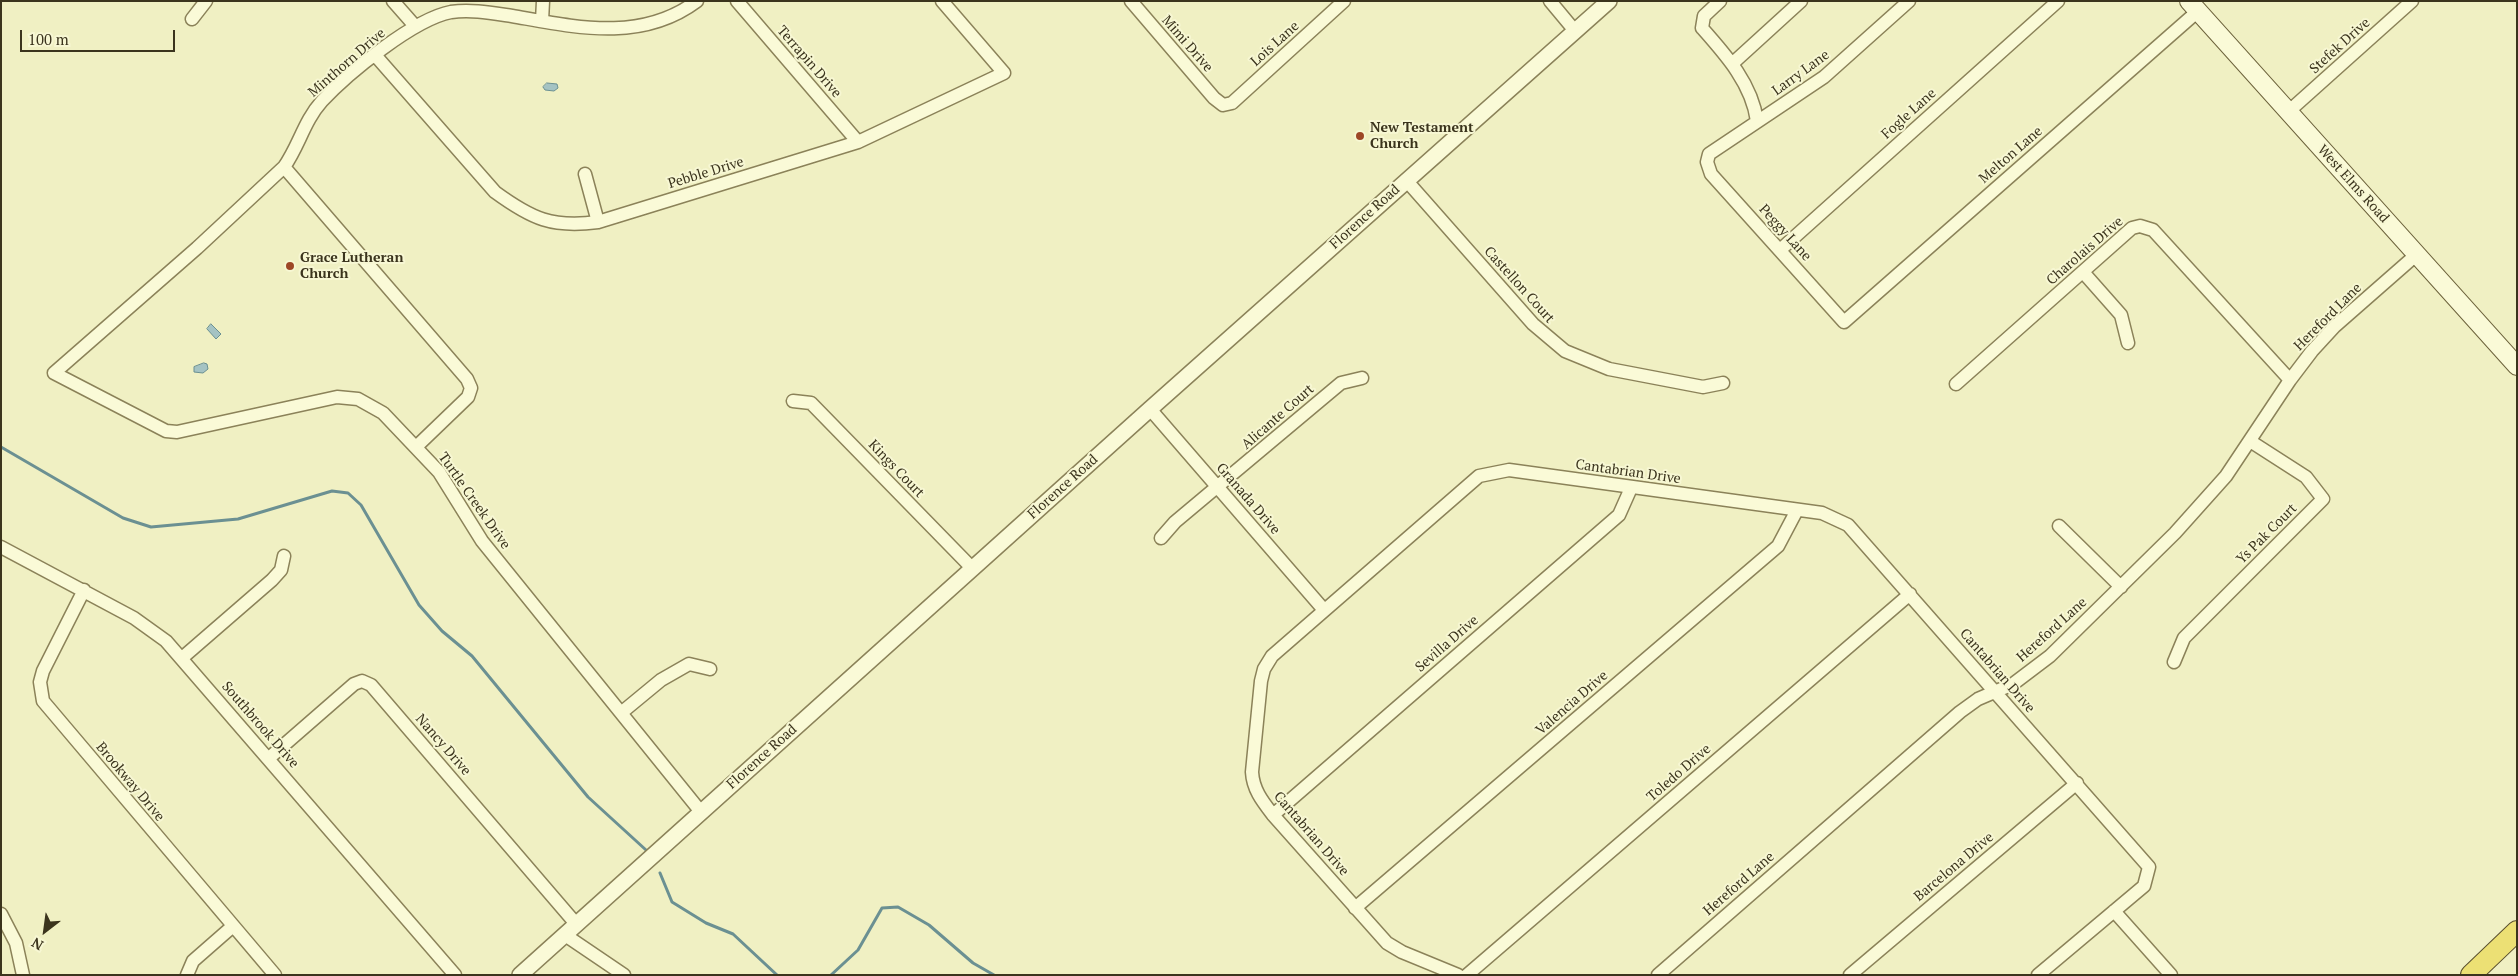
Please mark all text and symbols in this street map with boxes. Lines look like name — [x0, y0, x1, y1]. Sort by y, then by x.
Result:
street label: Mimi Drive — [1158, 12, 1216, 76]
street label: Stefek Drive — [2306, 15, 2374, 77]
street label: Lois Lane — [1247, 18, 1303, 70]
scale bar — [22, 20, 178, 52]
street label: Terrapin Drive — [773, 23, 845, 101]
street label: Minthorn Drive — [305, 25, 389, 101]
text: 100 m — [28, 29, 69, 49]
street label: Larry Lane — [1769, 47, 1833, 99]
street label: Fogle Lane — [1878, 85, 1940, 143]
place label: New Testament Church — [1370, 120, 1474, 152]
street label: Melton Lane — [1976, 123, 2046, 187]
marker: New Testament Church — [1354, 130, 1366, 142]
street label: West Elms Road — [2314, 142, 2392, 226]
street label: Pebble Drive — [666, 154, 746, 192]
street label: Florence Road — [1327, 181, 1403, 253]
street label: Peggy Lane — [1755, 201, 1815, 265]
street label: Charolais Drive — [2043, 213, 2127, 289]
street label: Castellon Court — [1480, 243, 1558, 327]
place label: Grace Lutheran Church — [300, 250, 403, 282]
marker: Grace Lutheran Church — [284, 260, 296, 272]
street label: Hereford Lane — [2291, 280, 2365, 354]
street label: Alicante Court — [1238, 381, 1318, 453]
street label: Kings Court — [864, 437, 928, 501]
street label: Turtle Creek Drive — [434, 449, 514, 553]
street label: Florence Road — [1025, 451, 1101, 523]
street label: Cantabrian Drive — [1574, 456, 1682, 488]
street label: Granada Drive — [1212, 460, 1284, 538]
street label: Ys Pak Court — [2233, 500, 2301, 568]
street label: Hereford Lane — [2013, 594, 2091, 666]
street label: Sevilla Drive — [1412, 612, 1482, 676]
street label: Cantabrian Drive — [1956, 625, 2038, 717]
street label: Valencia Drive — [1533, 667, 1611, 739]
street label: Southbrook Drive — [218, 678, 302, 772]
street label: Nancy Drive — [412, 711, 474, 779]
street label: Florence Road — [724, 721, 800, 793]
street label: Brookway Drive — [92, 739, 168, 825]
street label: Toledo Drive — [1644, 741, 1714, 805]
street label: Cantabrian Drive — [1270, 788, 1352, 880]
street label: Barcelona Drive — [1911, 829, 1997, 905]
street label: Hereford Lane — [1700, 849, 1778, 919]
north arrow — [20, 906, 70, 956]
text: N — [28, 934, 47, 955]

